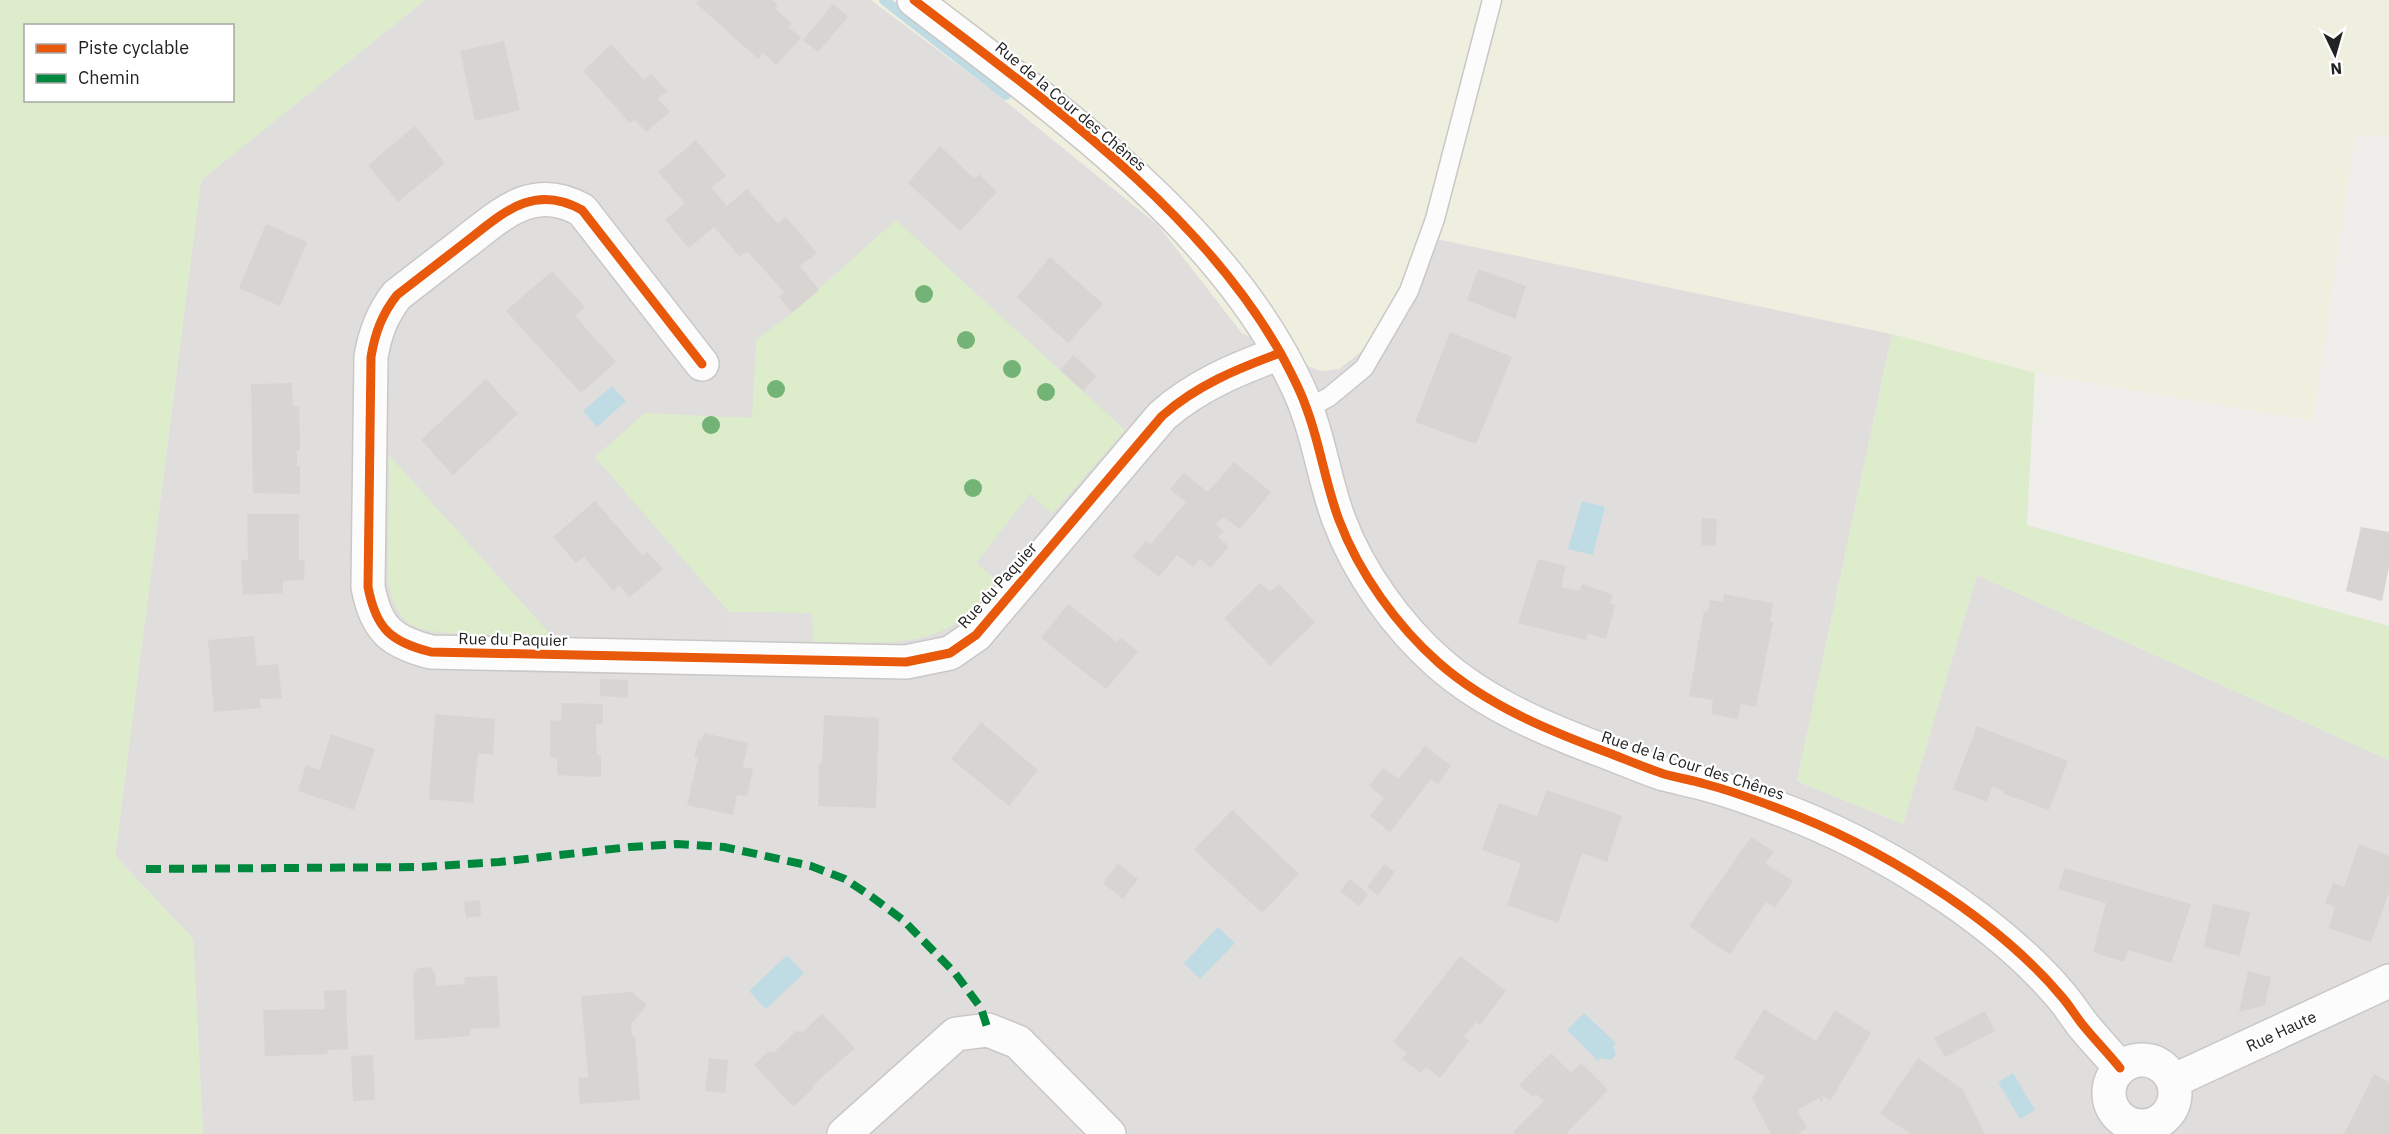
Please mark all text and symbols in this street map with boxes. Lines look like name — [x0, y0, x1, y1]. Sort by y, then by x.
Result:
legend — [24, 24, 234, 102]
north arrow — [2305, 24, 2365, 84]
text: Piste cyclable — [78, 36, 189, 59]
street label: Rue de la Cour des Chênes — [991, 37, 1151, 175]
text: N — [2330, 58, 2343, 79]
text: Chemin — [78, 66, 140, 89]
street label: Rue du Paquier — [953, 538, 1041, 632]
street label: Rue du Paquier — [458, 628, 568, 650]
street label: Rue de la Cour des Chênes — [1599, 726, 1787, 804]
street label: Rue Haute — [2243, 1006, 2319, 1056]

